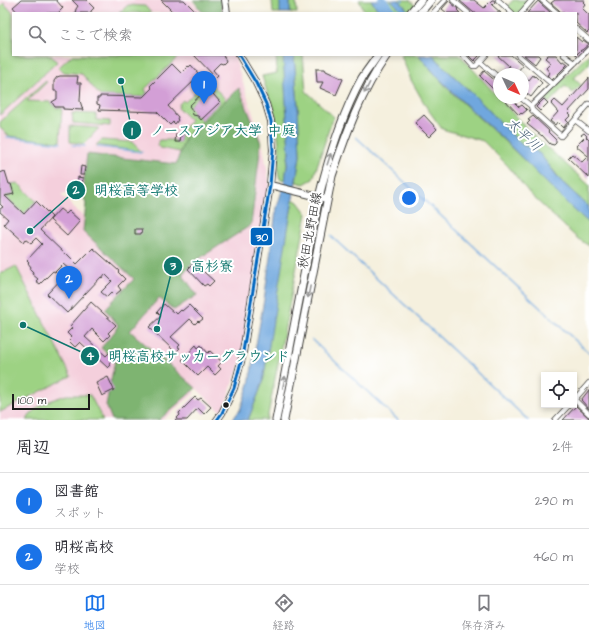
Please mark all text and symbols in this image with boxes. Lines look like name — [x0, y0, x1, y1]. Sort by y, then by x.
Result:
search box — [12, 12, 577, 56]
icon: search — [26, 23, 48, 45]
text: ここで検索 — [58, 25, 133, 46]
north arrow — [493, 68, 529, 104]
pin: 1 — [191, 71, 217, 104]
one-way arrow — [362, 82, 370, 94]
water label: 太平川 — [501, 113, 545, 156]
callout: ノースアジア大学 中庭 — [122, 117, 304, 143]
text: ノースアジア大学 中庭 — [150, 121, 296, 141]
text: 1 — [131, 123, 133, 140]
one-way arrow — [326, 153, 333, 166]
callout: 明桜高等学校 — [66, 177, 186, 203]
text: 明桜高等学校 — [94, 181, 178, 201]
text: 2 — [72, 182, 80, 199]
your location — [399, 188, 419, 208]
street label: 秋田北野田線 — [294, 189, 326, 270]
line badge: 30 — [250, 227, 273, 246]
text: 30 — [255, 230, 268, 245]
callout: 高杉寮 — [163, 253, 241, 279]
text: 高杉寮 — [191, 257, 233, 277]
text: 3 — [169, 258, 177, 275]
pin: 2 — [56, 266, 82, 299]
one-way arrow — [305, 285, 313, 298]
callout: 明桜高校サッカーグラウンド — [80, 343, 298, 369]
text: 明桜高校サッカーグラウンド — [108, 347, 290, 367]
text: 4 — [86, 348, 95, 365]
map controls — [541, 372, 577, 408]
button: locate — [541, 372, 577, 408]
one-way arrow — [281, 376, 289, 389]
scale bar — [12, 392, 90, 411]
text: 100 m — [18, 393, 46, 408]
unlabelled marker — [221, 400, 231, 410]
text: 周辺 — [16, 436, 50, 460]
text: 2件 — [553, 438, 573, 456]
text: 図書館 — [54, 481, 99, 502]
text: 1 — [28, 492, 30, 510]
text: 290 m — [535, 492, 573, 510]
text: スポット — [54, 504, 106, 522]
text: 明桜高校 — [54, 537, 114, 558]
text: 2 — [25, 548, 33, 566]
text: 460 m — [532, 548, 573, 566]
text: 学校 — [54, 560, 80, 578]
tab: 地図 — [84, 592, 106, 633]
tab: 経路 — [273, 592, 295, 633]
tab: 保存済み — [462, 592, 506, 633]

